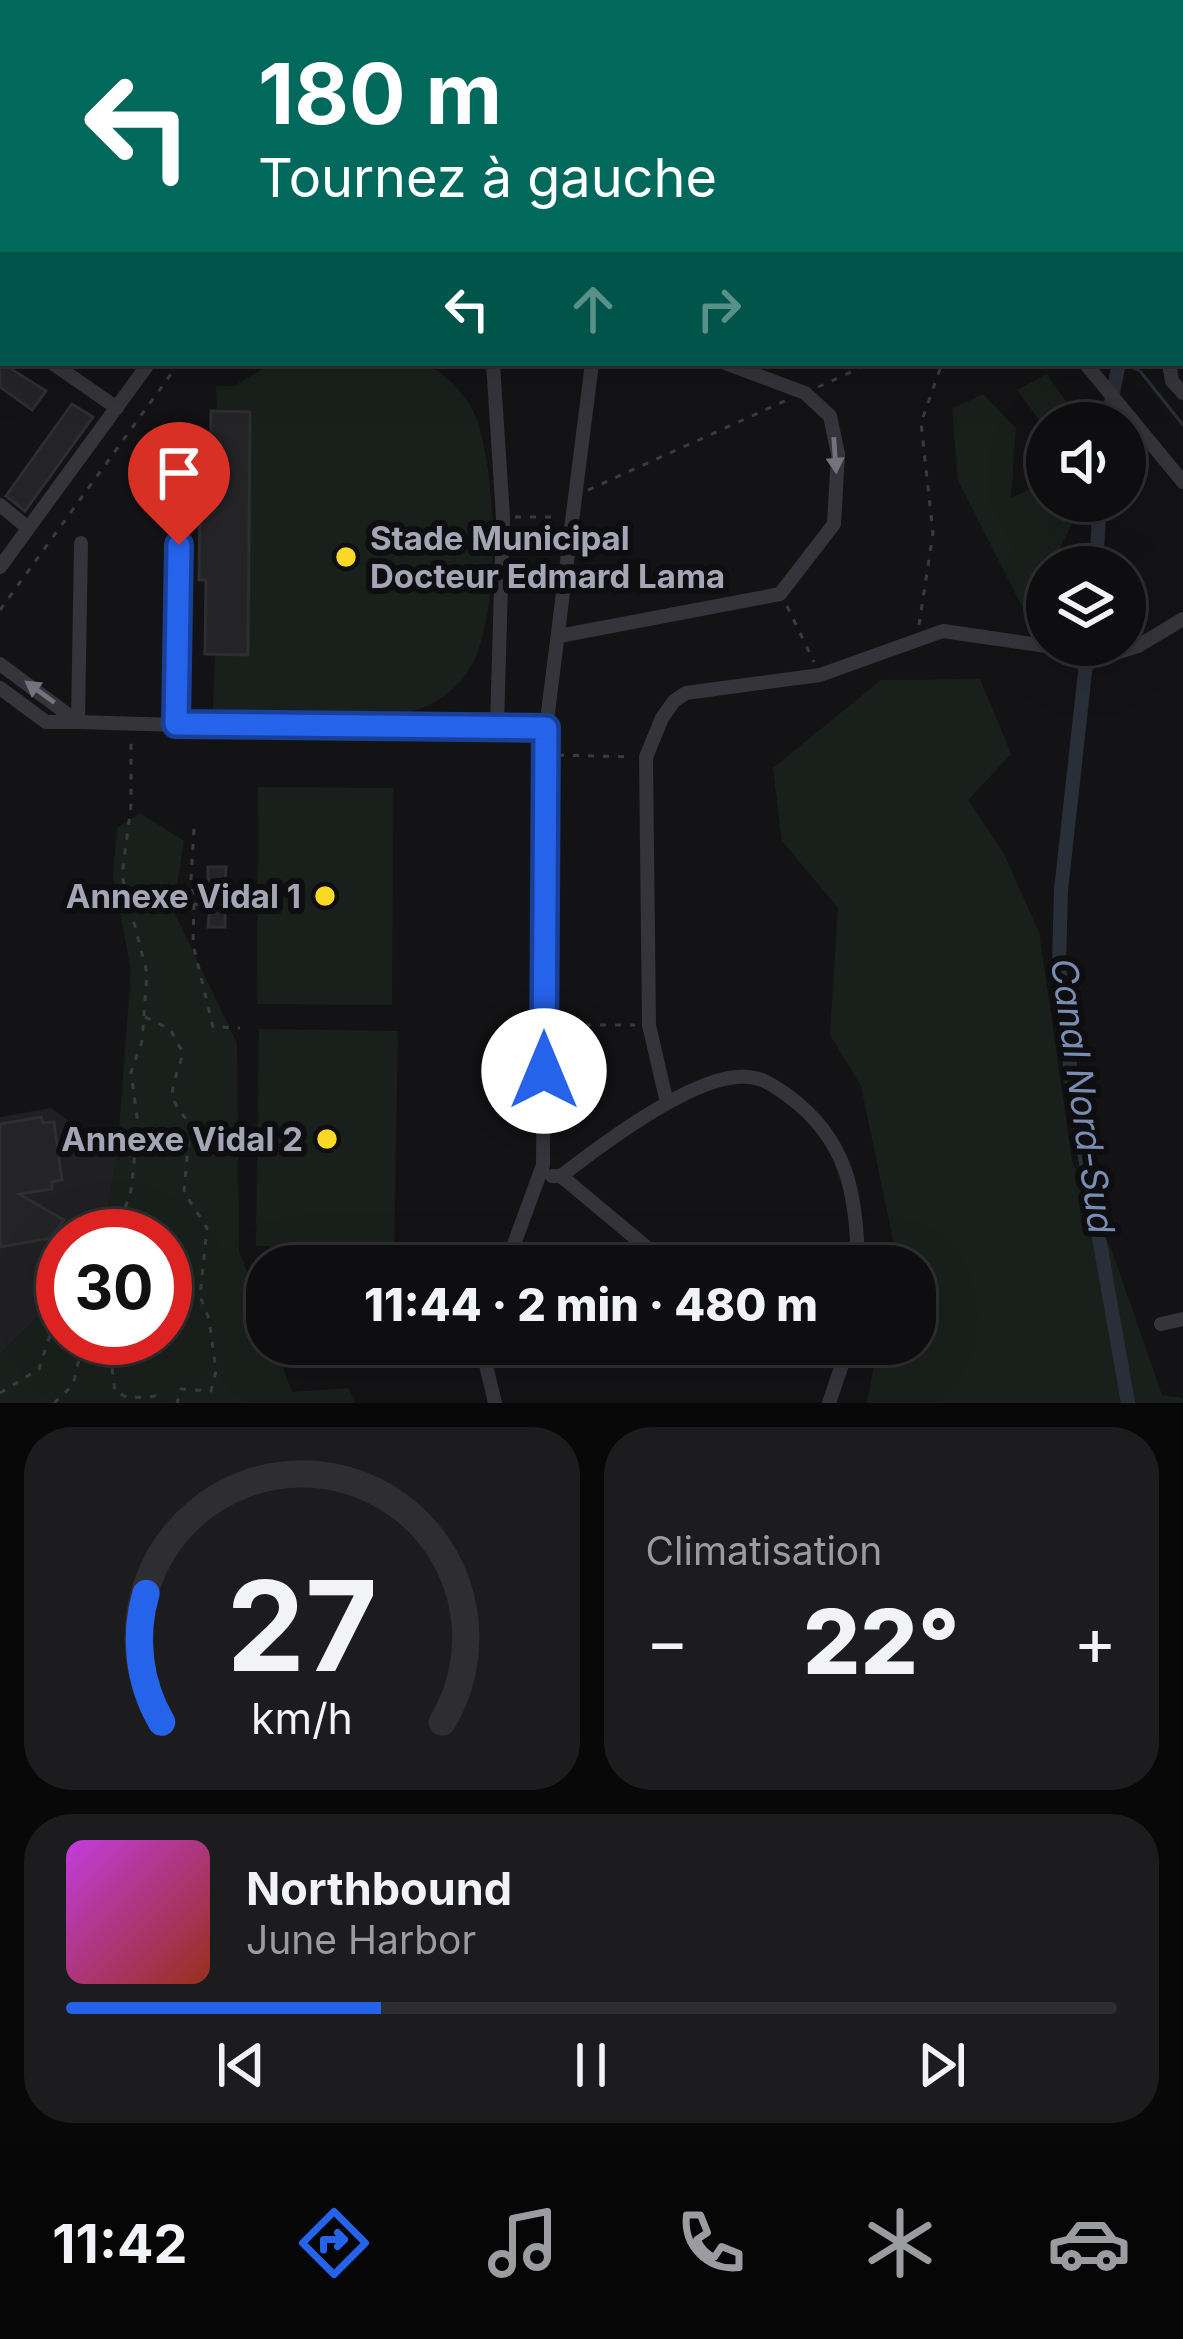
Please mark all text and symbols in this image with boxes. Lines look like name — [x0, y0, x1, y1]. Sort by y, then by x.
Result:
text: 180 m — [258, 43, 502, 144]
icon: left — [60, 48, 216, 204]
text: Tournez à gauche — [258, 145, 717, 210]
icon: left — [434, 276, 500, 342]
icon: ahead — [560, 276, 626, 342]
icon: right — [686, 276, 752, 342]
map controls — [1026, 402, 1146, 666]
button: sound — [1026, 402, 1146, 522]
pin — [128, 422, 230, 545]
one-way arrow — [826, 436, 845, 474]
icon: arrive — [146, 440, 212, 506]
place label: Stade Municipal Docteur Edmard Lama — [370, 518, 725, 596]
marker: Stade Municipal Docteur Edmard Lama — [333, 544, 359, 570]
button: layers — [1026, 546, 1146, 666]
one-way arrow — [24, 681, 56, 705]
place label: Annexe Vidal 1 — [66, 876, 301, 916]
marker: Annexe Vidal 1 — [312, 883, 338, 909]
water label: Canal Nord-Sud — [1042, 956, 1124, 1236]
position arrow — [481, 1008, 607, 1134]
place label: Annexe Vidal 2 — [61, 1119, 303, 1159]
marker: Annexe Vidal 2 — [314, 1126, 340, 1152]
speed limit sign: 30 — [36, 1209, 192, 1365]
text: 11:44 · 2 min · 480 m — [364, 1277, 818, 1332]
text: Climatisation — [646, 1527, 882, 1574]
text: 27 — [226, 1550, 377, 1701]
text: 22° — [803, 1587, 959, 1696]
text: − — [646, 1601, 689, 1681]
text: + — [1073, 1601, 1117, 1681]
text: km/h — [251, 1691, 353, 1743]
text: Northbound — [246, 1861, 512, 1916]
text: June Harbor — [246, 1916, 476, 1963]
icon: previous — [208, 2032, 274, 2098]
icon: pause — [558, 2032, 624, 2098]
icon: next — [909, 2032, 975, 2098]
icon: directions — [292, 2201, 376, 2285]
icon: music — [481, 2201, 565, 2285]
icon: phone — [669, 2201, 753, 2285]
icon: climate — [858, 2201, 942, 2285]
icon: car — [1047, 2201, 1131, 2285]
text: 11:42 — [52, 2211, 187, 2276]

